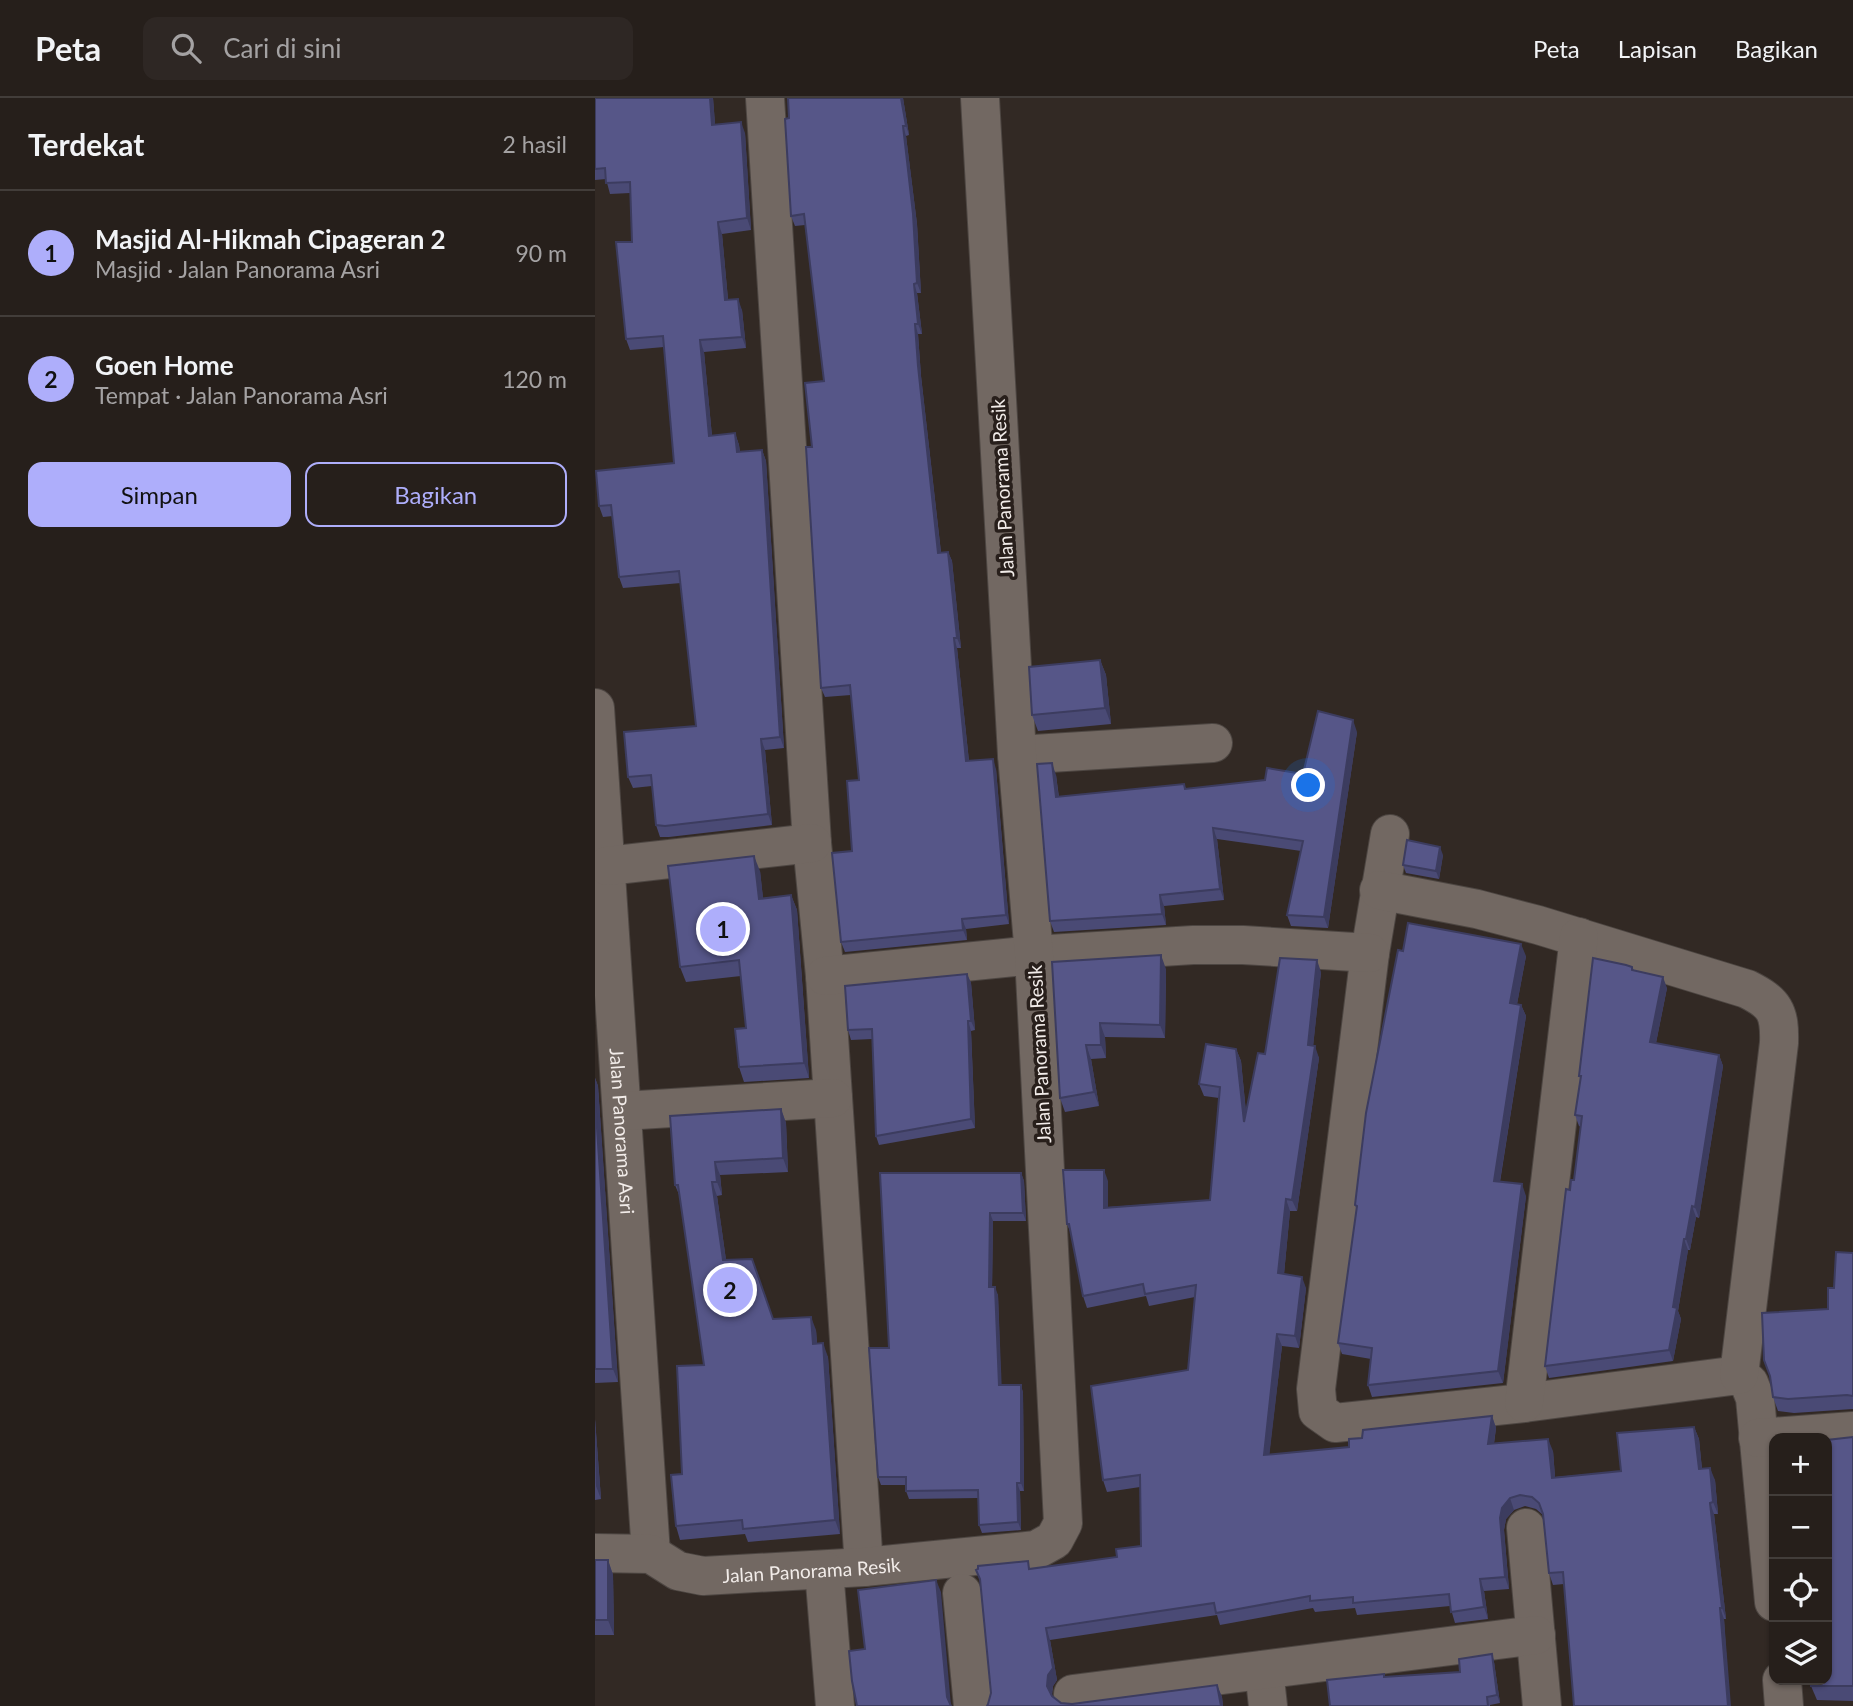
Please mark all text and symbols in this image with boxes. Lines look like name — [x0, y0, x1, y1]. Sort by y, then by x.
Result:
search box — [143, 17, 633, 80]
text: Peta — [35, 28, 101, 68]
icon: search — [167, 29, 205, 67]
text: Cari di sini — [223, 32, 342, 64]
text: Peta — [1533, 34, 1580, 63]
text: Lapisan — [1618, 34, 1697, 63]
text: Bagikan — [1735, 34, 1818, 63]
text: Terdekat — [28, 126, 144, 162]
text: 2 hasil — [503, 130, 567, 158]
text: Masjid Al-Hikmah Cipageran 2 — [95, 223, 446, 255]
text: 1 — [44, 239, 58, 267]
text: 90 m — [516, 239, 567, 267]
text: Masjid · Jalan Panorama Asri — [95, 255, 380, 283]
text: Goen Home — [95, 349, 234, 381]
text: 2 — [44, 365, 58, 393]
text: 120 m — [502, 365, 567, 393]
text: Tempat · Jalan Panorama Asri — [95, 381, 388, 409]
street label: Jalan Panorama Resik — [986, 398, 1018, 578]
button: Simpan — [28, 462, 291, 527]
button: Bagikan — [305, 462, 567, 527]
your location — [1291, 768, 1325, 802]
pin: 1 — [700, 903, 746, 955]
street label: Jalan Panorama Resik — [1023, 964, 1055, 1144]
street label: Jalan Panorama Asri — [606, 1047, 640, 1215]
pin: 2 — [707, 1264, 753, 1316]
map controls — [1769, 1433, 1832, 1685]
button: + — [1769, 1433, 1832, 1496]
button: − — [1769, 1496, 1832, 1559]
street label: Jalan Panorama Resik — [722, 1552, 902, 1586]
button: locate — [1769, 1559, 1832, 1622]
button: layers — [1769, 1622, 1832, 1685]

